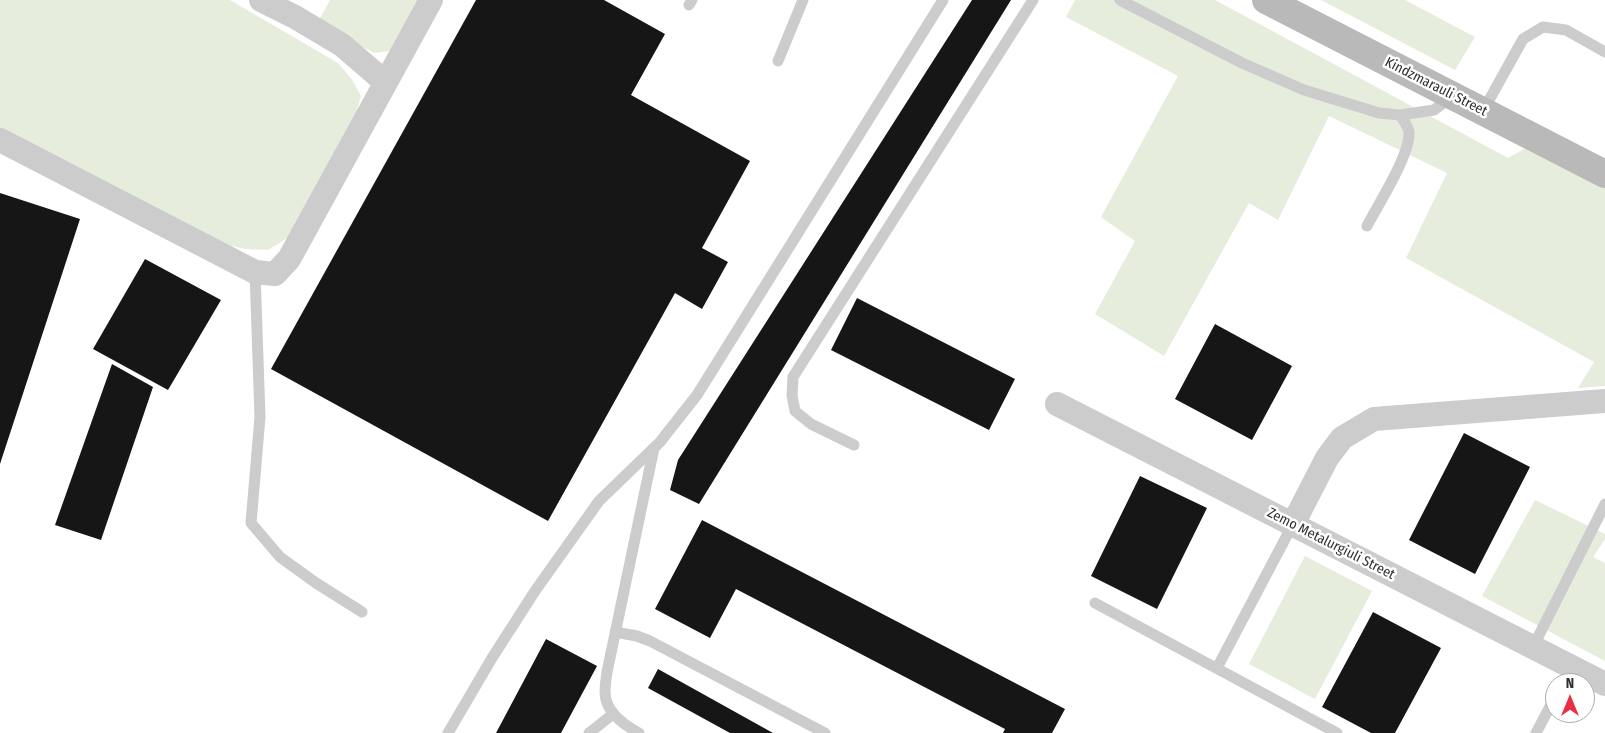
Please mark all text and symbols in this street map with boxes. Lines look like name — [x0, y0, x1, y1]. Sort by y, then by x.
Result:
street label: Kindzmarauli Street — [1382, 54, 1490, 120]
street label: Zemo Metalurgiuli Street — [1264, 505, 1398, 583]
north arrow — [1545, 673, 1595, 723]
text: N — [1566, 675, 1574, 692]

